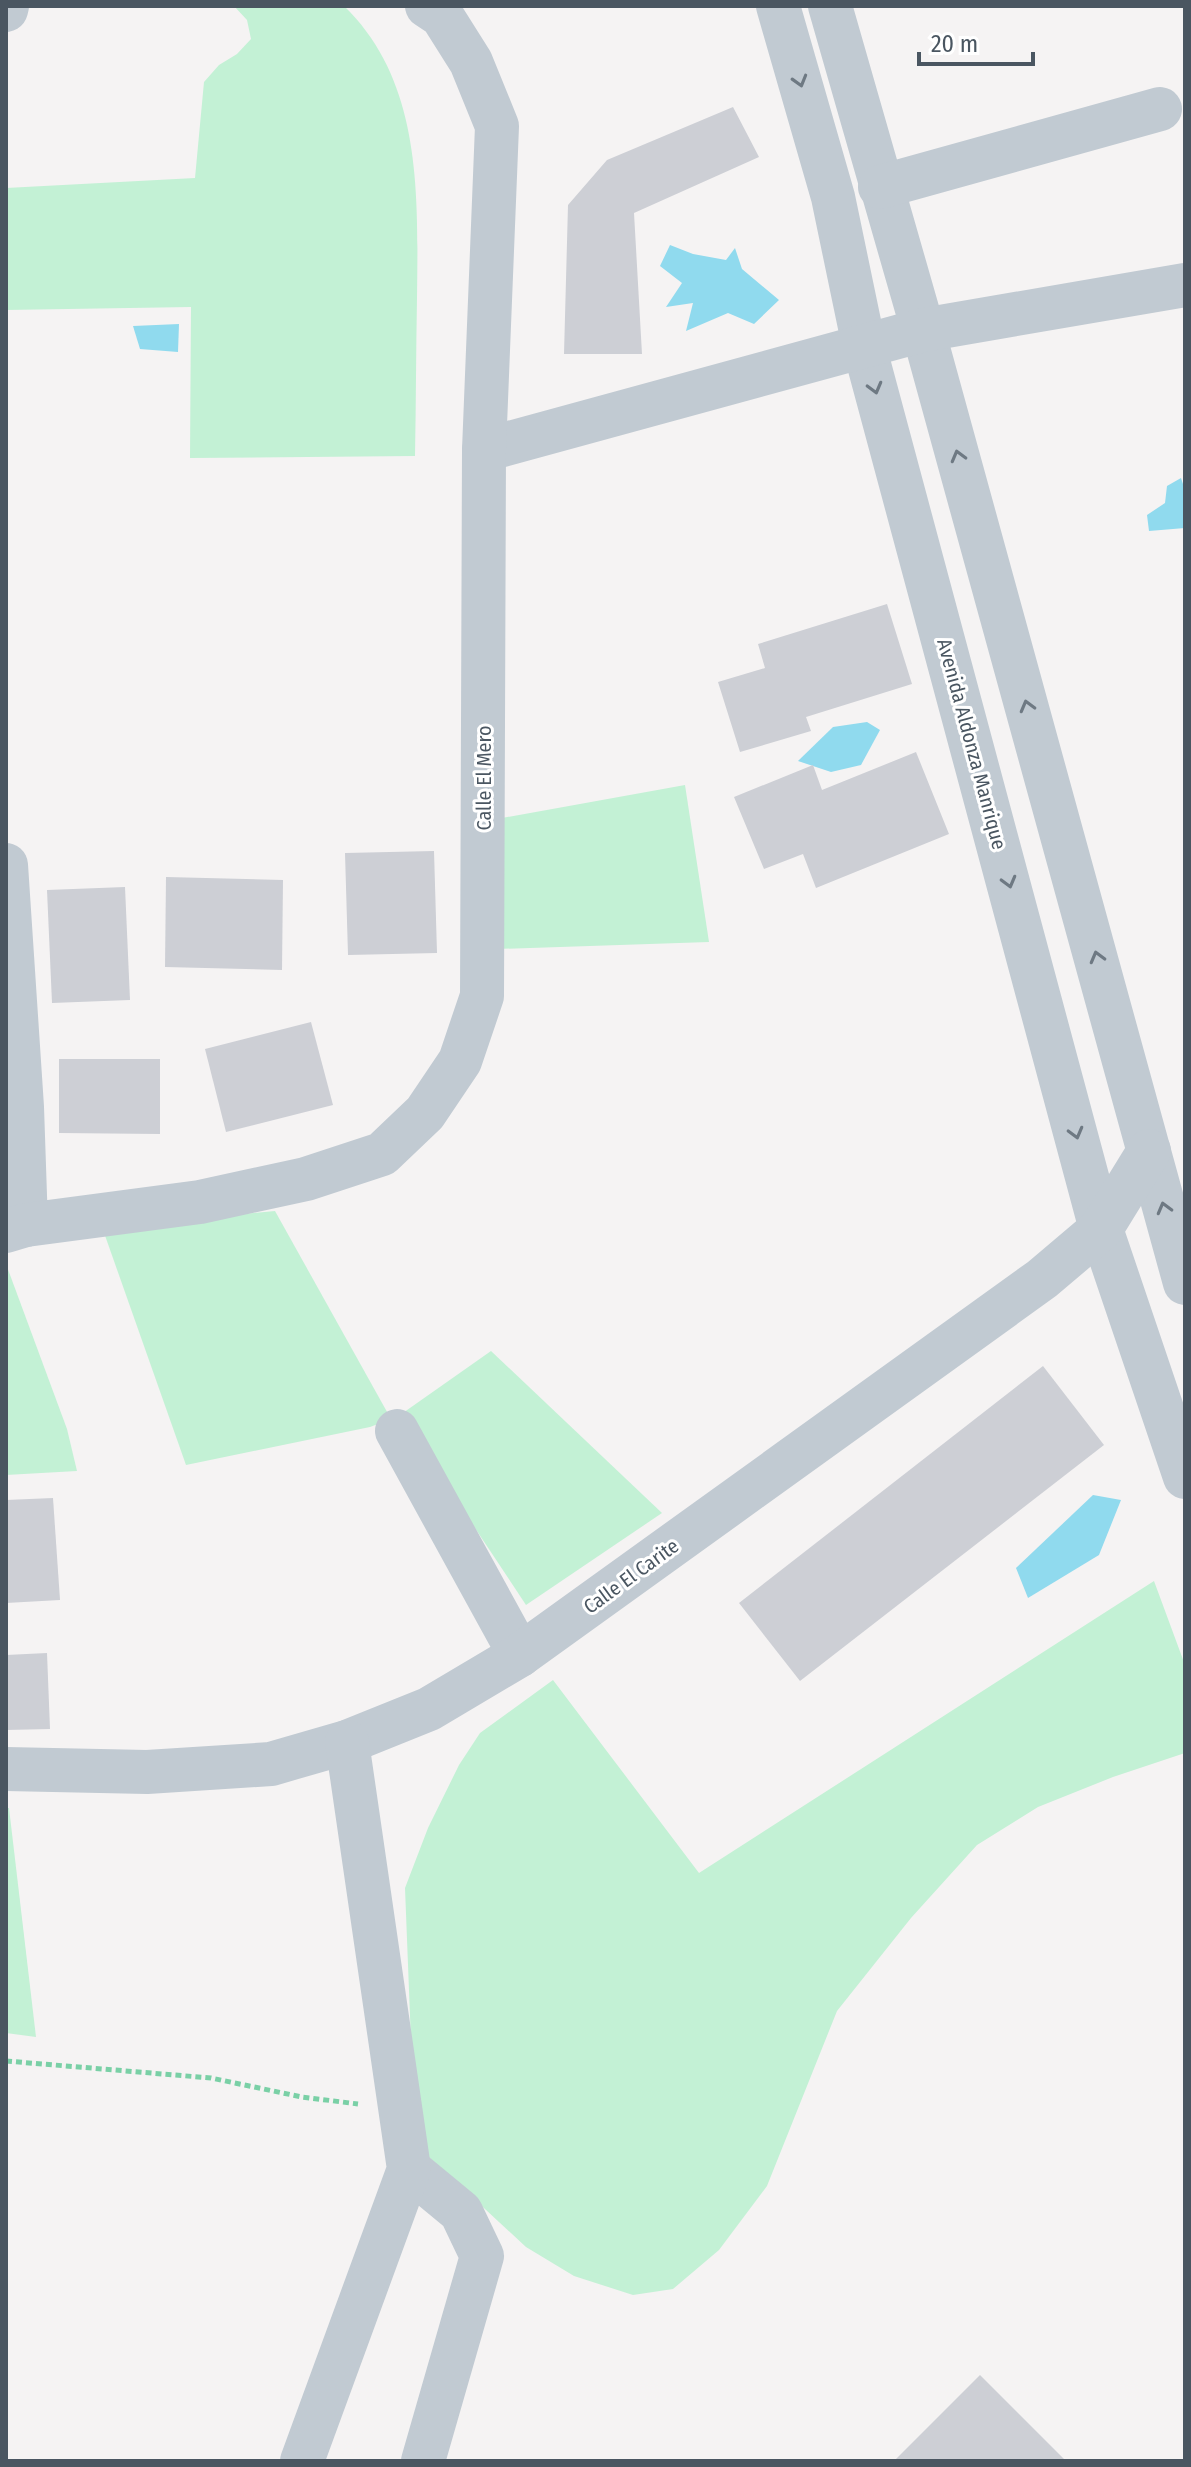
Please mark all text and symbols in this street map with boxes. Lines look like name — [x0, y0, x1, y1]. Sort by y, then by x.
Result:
scale bar — [919, 16, 1033, 66]
text: 20 m — [931, 30, 978, 58]
one-way arrow — [791, 73, 807, 87]
one-way arrow — [866, 380, 883, 394]
one-way arrow — [951, 449, 967, 463]
street label: Avenida Aldonza Manrique — [932, 636, 1012, 852]
one-way arrow — [1020, 700, 1036, 714]
street label: Calle El Mero — [472, 726, 496, 830]
one-way arrow — [1000, 874, 1016, 888]
one-way arrow — [1089, 950, 1106, 964]
one-way arrow — [1067, 1126, 1083, 1139]
one-way arrow — [1157, 1201, 1173, 1215]
street label: Calle El Carite — [579, 1533, 683, 1619]

